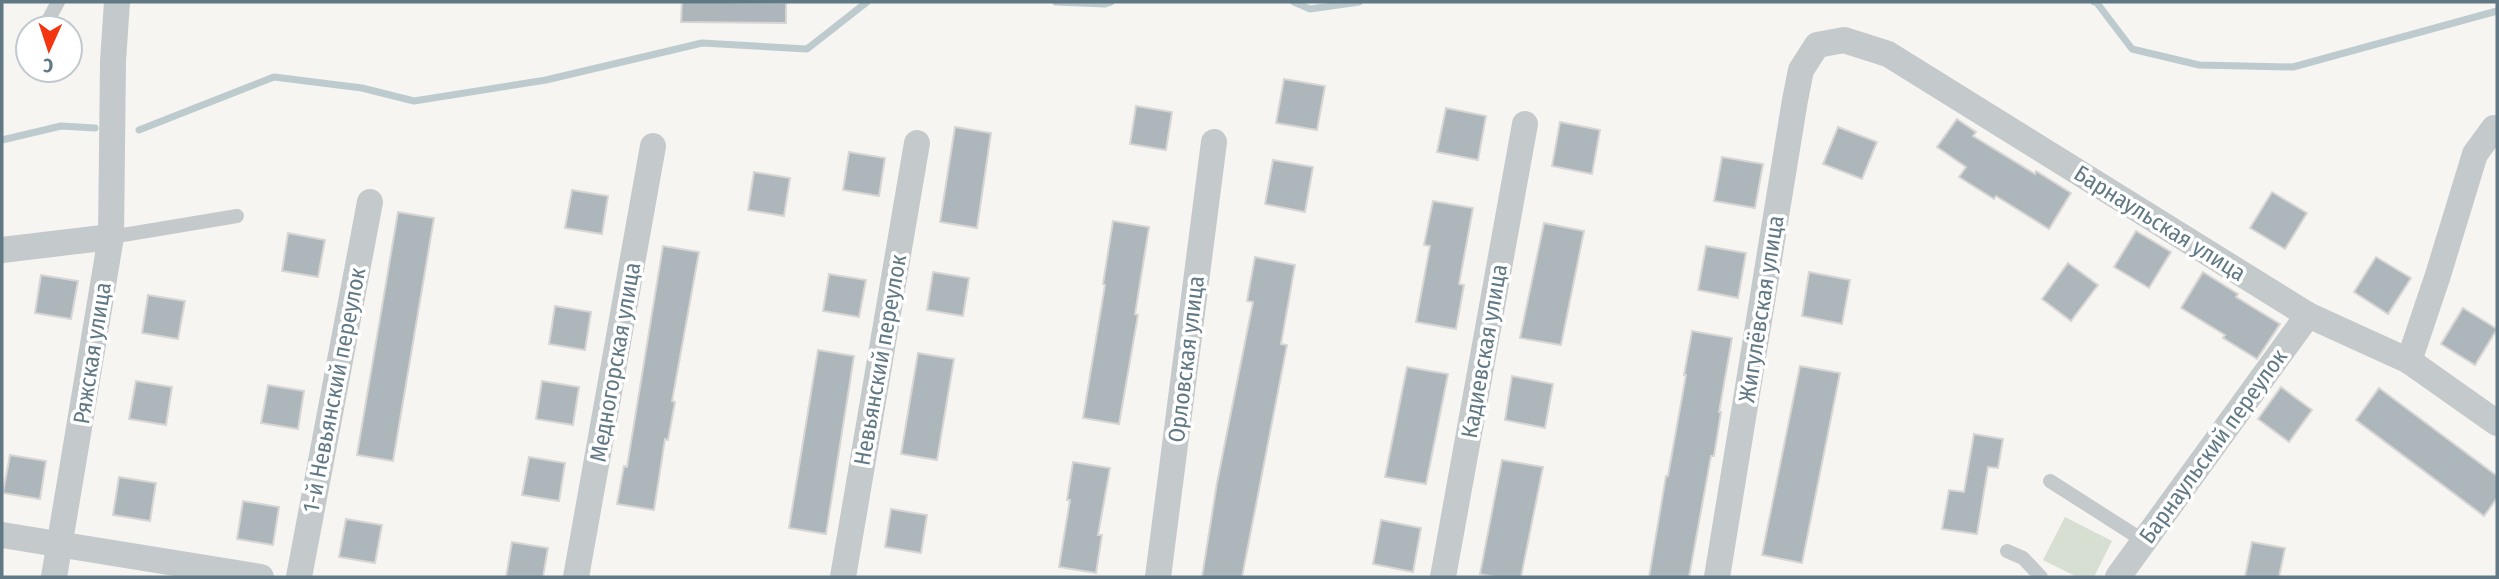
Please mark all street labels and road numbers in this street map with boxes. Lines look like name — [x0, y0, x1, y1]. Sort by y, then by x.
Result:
street label: Барнаульская улица — [2069, 159, 2251, 287]
street label: Жигулёвская улица — [1732, 213, 1790, 405]
street label: Невьянский переулок — [848, 252, 912, 468]
street label: Медногорская улица — [584, 260, 646, 464]
street label: Кадиевская улица — [1455, 262, 1513, 440]
street label: 1-й Невьянский переулок — [297, 265, 372, 515]
street label: Орловская улица — [1162, 274, 1210, 444]
street label: Ряжская улица — [67, 280, 117, 426]
street label: Барнаульский переулок — [2133, 343, 2293, 549]

